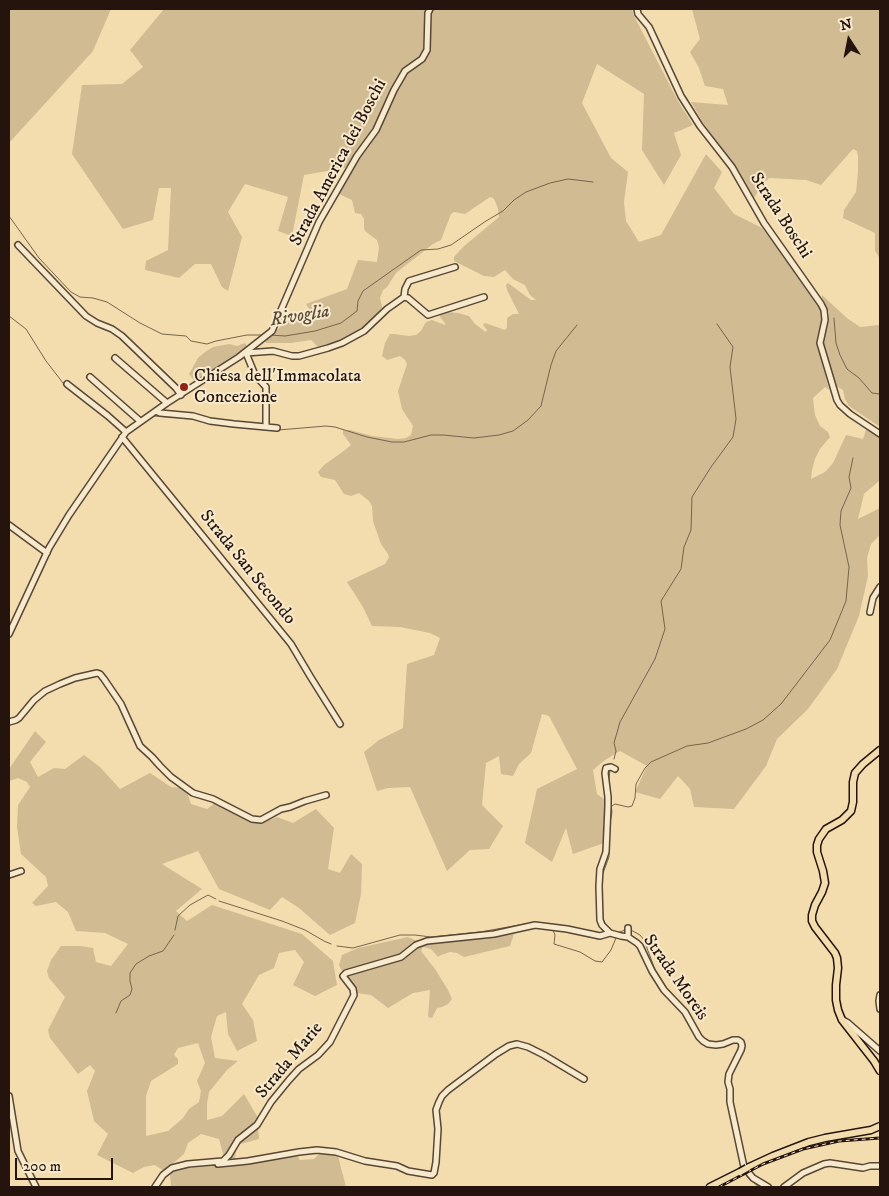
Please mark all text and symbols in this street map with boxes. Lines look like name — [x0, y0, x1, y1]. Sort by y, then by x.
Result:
north arrow — [824, 15, 874, 65]
text: N — [839, 15, 853, 35]
street label: Strada America dei Boschi — [286, 76, 392, 250]
street label: Strada Boschi — [744, 169, 816, 263]
water label: Rivoglia — [269, 301, 331, 333]
place label: Chiesa dell′Immacolata Concezione — [194, 366, 361, 408]
marker: Chiesa dell′Immacolata Concezione — [178, 381, 190, 393]
street label: Strada San Secondo — [194, 506, 300, 630]
street label: Strada Moreis — [638, 931, 712, 1025]
street label: Strada Marie — [252, 1018, 328, 1104]
scale bar — [18, 1148, 115, 1180]
text: 200 m — [23, 1157, 61, 1176]

